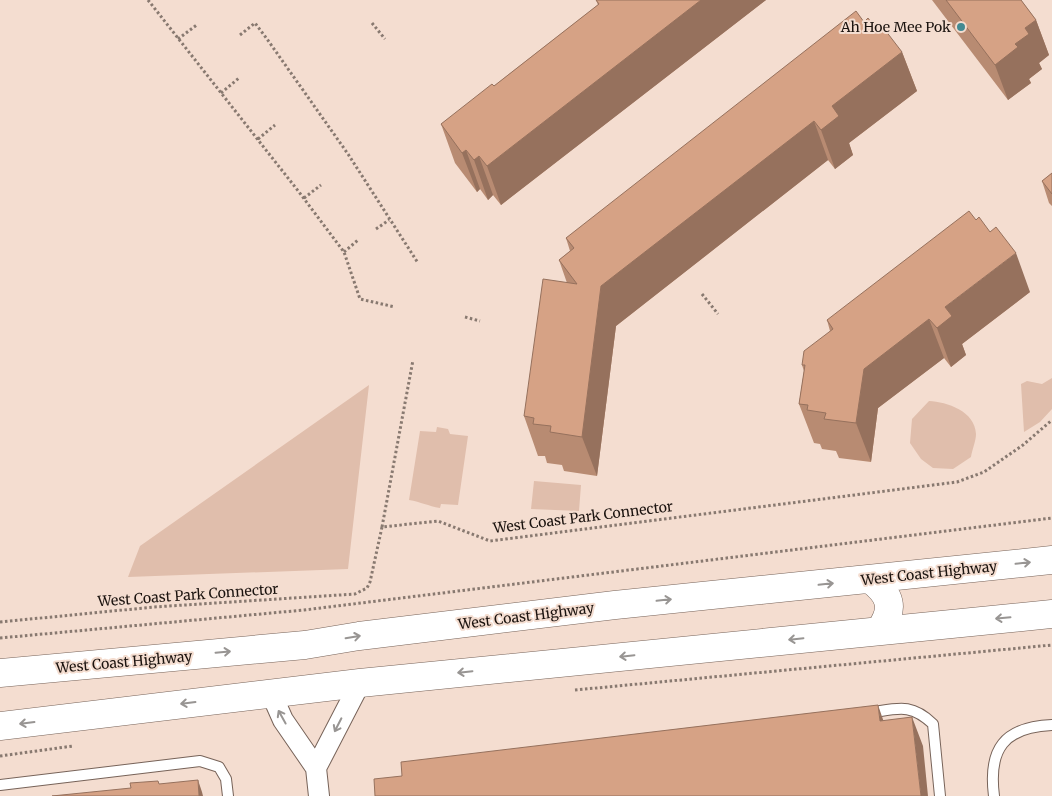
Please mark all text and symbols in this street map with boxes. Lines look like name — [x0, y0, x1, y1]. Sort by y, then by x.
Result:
place label: Ah Hoe Mee Pok — [840, 18, 951, 36]
marker: Ah Hoe Mee Pok — [955, 21, 967, 33]
street label: West Coast Park Connector — [491, 497, 674, 537]
street label: West Coast Highway — [859, 557, 999, 589]
one-way arrow — [1014, 558, 1030, 568]
one-way arrow — [817, 579, 833, 589]
street label: West Coast Park Connector — [96, 580, 279, 610]
one-way arrow — [656, 596, 672, 605]
street label: West Coast Highway — [456, 599, 596, 633]
one-way arrow — [996, 614, 1012, 623]
one-way arrow — [345, 632, 361, 642]
one-way arrow — [789, 634, 805, 644]
street label: West Coast Highway — [54, 647, 194, 677]
one-way arrow — [215, 648, 231, 657]
one-way arrow — [619, 651, 635, 661]
one-way arrow — [457, 668, 473, 677]
one-way arrow — [180, 698, 196, 708]
one-way arrow — [277, 710, 287, 725]
one-way arrow — [19, 718, 35, 728]
one-way arrow — [333, 718, 343, 733]

